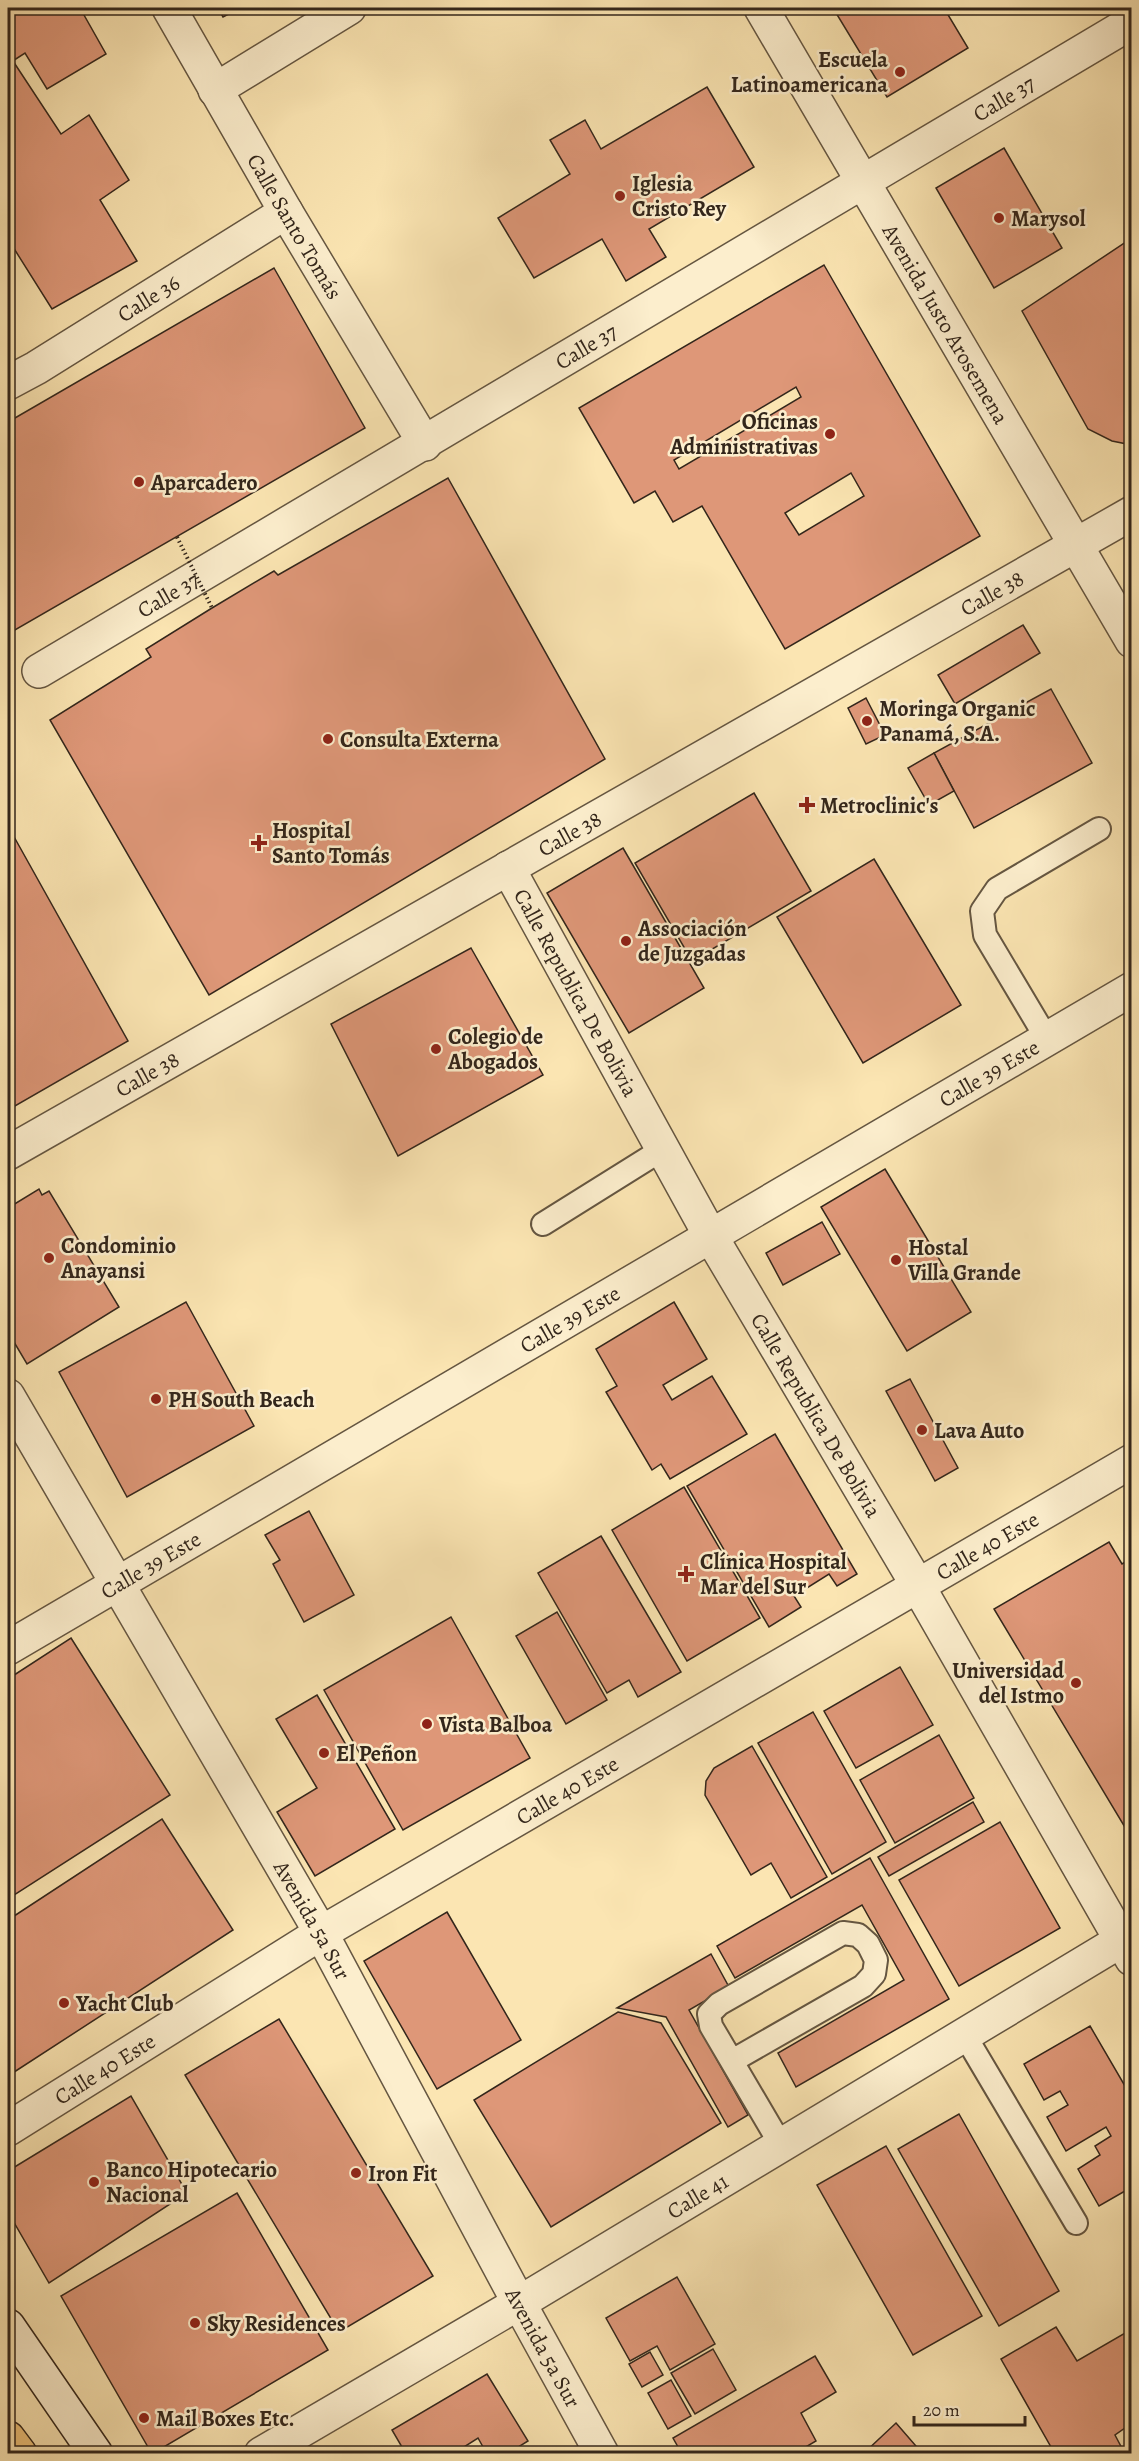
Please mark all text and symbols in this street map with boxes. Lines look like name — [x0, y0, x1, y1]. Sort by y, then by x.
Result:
place label: Escuela Latinoamericana — [731, 45, 888, 100]
marker: Escuela Latinoamericana — [893, 65, 907, 79]
street label: Calle 37 — [968, 69, 1042, 129]
street label: Calle Santo Tomás — [240, 148, 349, 305]
place label: Iglesia Cristo Rey — [632, 169, 727, 224]
marker: Iglesia Cristo Rey — [613, 189, 627, 203]
place label: Marysol — [1011, 204, 1086, 234]
marker: Marysol — [992, 211, 1006, 225]
street label: Avenida Justo Arosemena — [874, 218, 1016, 430]
street label: Calle 36 — [112, 268, 186, 330]
street label: Calle 37 — [550, 317, 624, 377]
place label: Oficinas Administrativas — [669, 407, 818, 462]
marker: Oficinas Administrativas — [823, 427, 837, 441]
place label: Aparcadero — [150, 468, 258, 498]
marker: Aparcadero — [132, 475, 146, 489]
street label: Calle 38 — [955, 564, 1030, 624]
street label: Calle 37 — [132, 565, 206, 625]
place label: Moringa Organic Panamá, S.A. — [879, 694, 1035, 749]
marker: Moringa Organic Panamá, S.A. — [860, 714, 874, 728]
place label: Consulta Externa — [340, 725, 499, 755]
marker: Consulta Externa — [321, 732, 335, 746]
place label: Metroclinic's — [820, 791, 939, 821]
marker: Metroclinic's — [798, 796, 816, 814]
street label: Calle 38 — [533, 804, 607, 864]
place label: Hospital Santo Tomás — [272, 816, 390, 871]
marker: Hospital Santo Tomás — [250, 834, 268, 852]
street label: Calle Republica De Bolivia — [506, 884, 645, 1103]
place label: Associación de Juzgadas — [637, 914, 747, 969]
marker: Associación de Juzgadas — [619, 934, 633, 948]
place label: Colegio de Abogados — [447, 1022, 543, 1077]
street label: Calle 39 Este — [934, 1033, 1045, 1115]
marker: Colegio de Abogados — [429, 1042, 443, 1056]
street label: Calle 38 — [110, 1045, 185, 1105]
place label: Condominio Anayansi — [60, 1231, 176, 1286]
place label: Hostal Villa Grande — [907, 1233, 1021, 1288]
marker: Condominio Anayansi — [42, 1251, 56, 1265]
marker: Hostal Villa Grande — [889, 1253, 903, 1267]
street label: Calle 39 Este — [514, 1278, 626, 1361]
street label: Calle Republica De Bolivia — [743, 1307, 888, 1524]
place label: PH South Beach — [168, 1385, 315, 1415]
marker: PH South Beach — [149, 1392, 163, 1406]
place label: Lava Auto — [934, 1416, 1024, 1446]
marker: Lava Auto — [915, 1423, 929, 1437]
street label: Calle 40 Este — [931, 1505, 1044, 1588]
street label: Calle 39 Este — [95, 1524, 207, 1607]
place label: Clínica Hospital Mar del Sur — [700, 1547, 847, 1602]
marker: Clínica Hospital Mar del Sur — [677, 1565, 695, 1583]
place label: Universidad del Istmo — [952, 1656, 1064, 1711]
marker: Universidad del Istmo — [1069, 1676, 1083, 1690]
place label: Vista Balboa — [438, 1710, 553, 1740]
marker: Vista Balboa — [420, 1717, 434, 1731]
place label: El Peñon — [336, 1739, 417, 1769]
marker: El Peñon — [317, 1746, 331, 1760]
street label: Calle 40 Este — [511, 1749, 624, 1832]
street label: Avenida 5a Sur — [265, 1854, 357, 1985]
place label: Yacht Club — [75, 1989, 173, 2019]
marker: Yacht Club — [57, 1996, 71, 2010]
street label: Calle 40 Este — [49, 2026, 161, 2112]
place label: Banco Hipotecario Nacional — [106, 2155, 277, 2210]
place label: Iron Fit — [368, 2159, 438, 2189]
marker: Iron Fit — [349, 2166, 363, 2180]
street label: Calle 41 — [662, 2167, 734, 2227]
marker: Banco Hipotecario Nacional — [87, 2175, 101, 2189]
street label: Avenida 5a Sur — [497, 2282, 588, 2413]
place label: Sky Residences — [207, 2309, 346, 2339]
marker: Sky Residences — [188, 2316, 202, 2330]
scale bar — [914, 2389, 1025, 2427]
text: 20 m — [923, 2398, 960, 2422]
place label: Mail Boxes Etc. — [156, 2404, 295, 2434]
marker: Mail Boxes Etc. — [137, 2411, 151, 2425]

